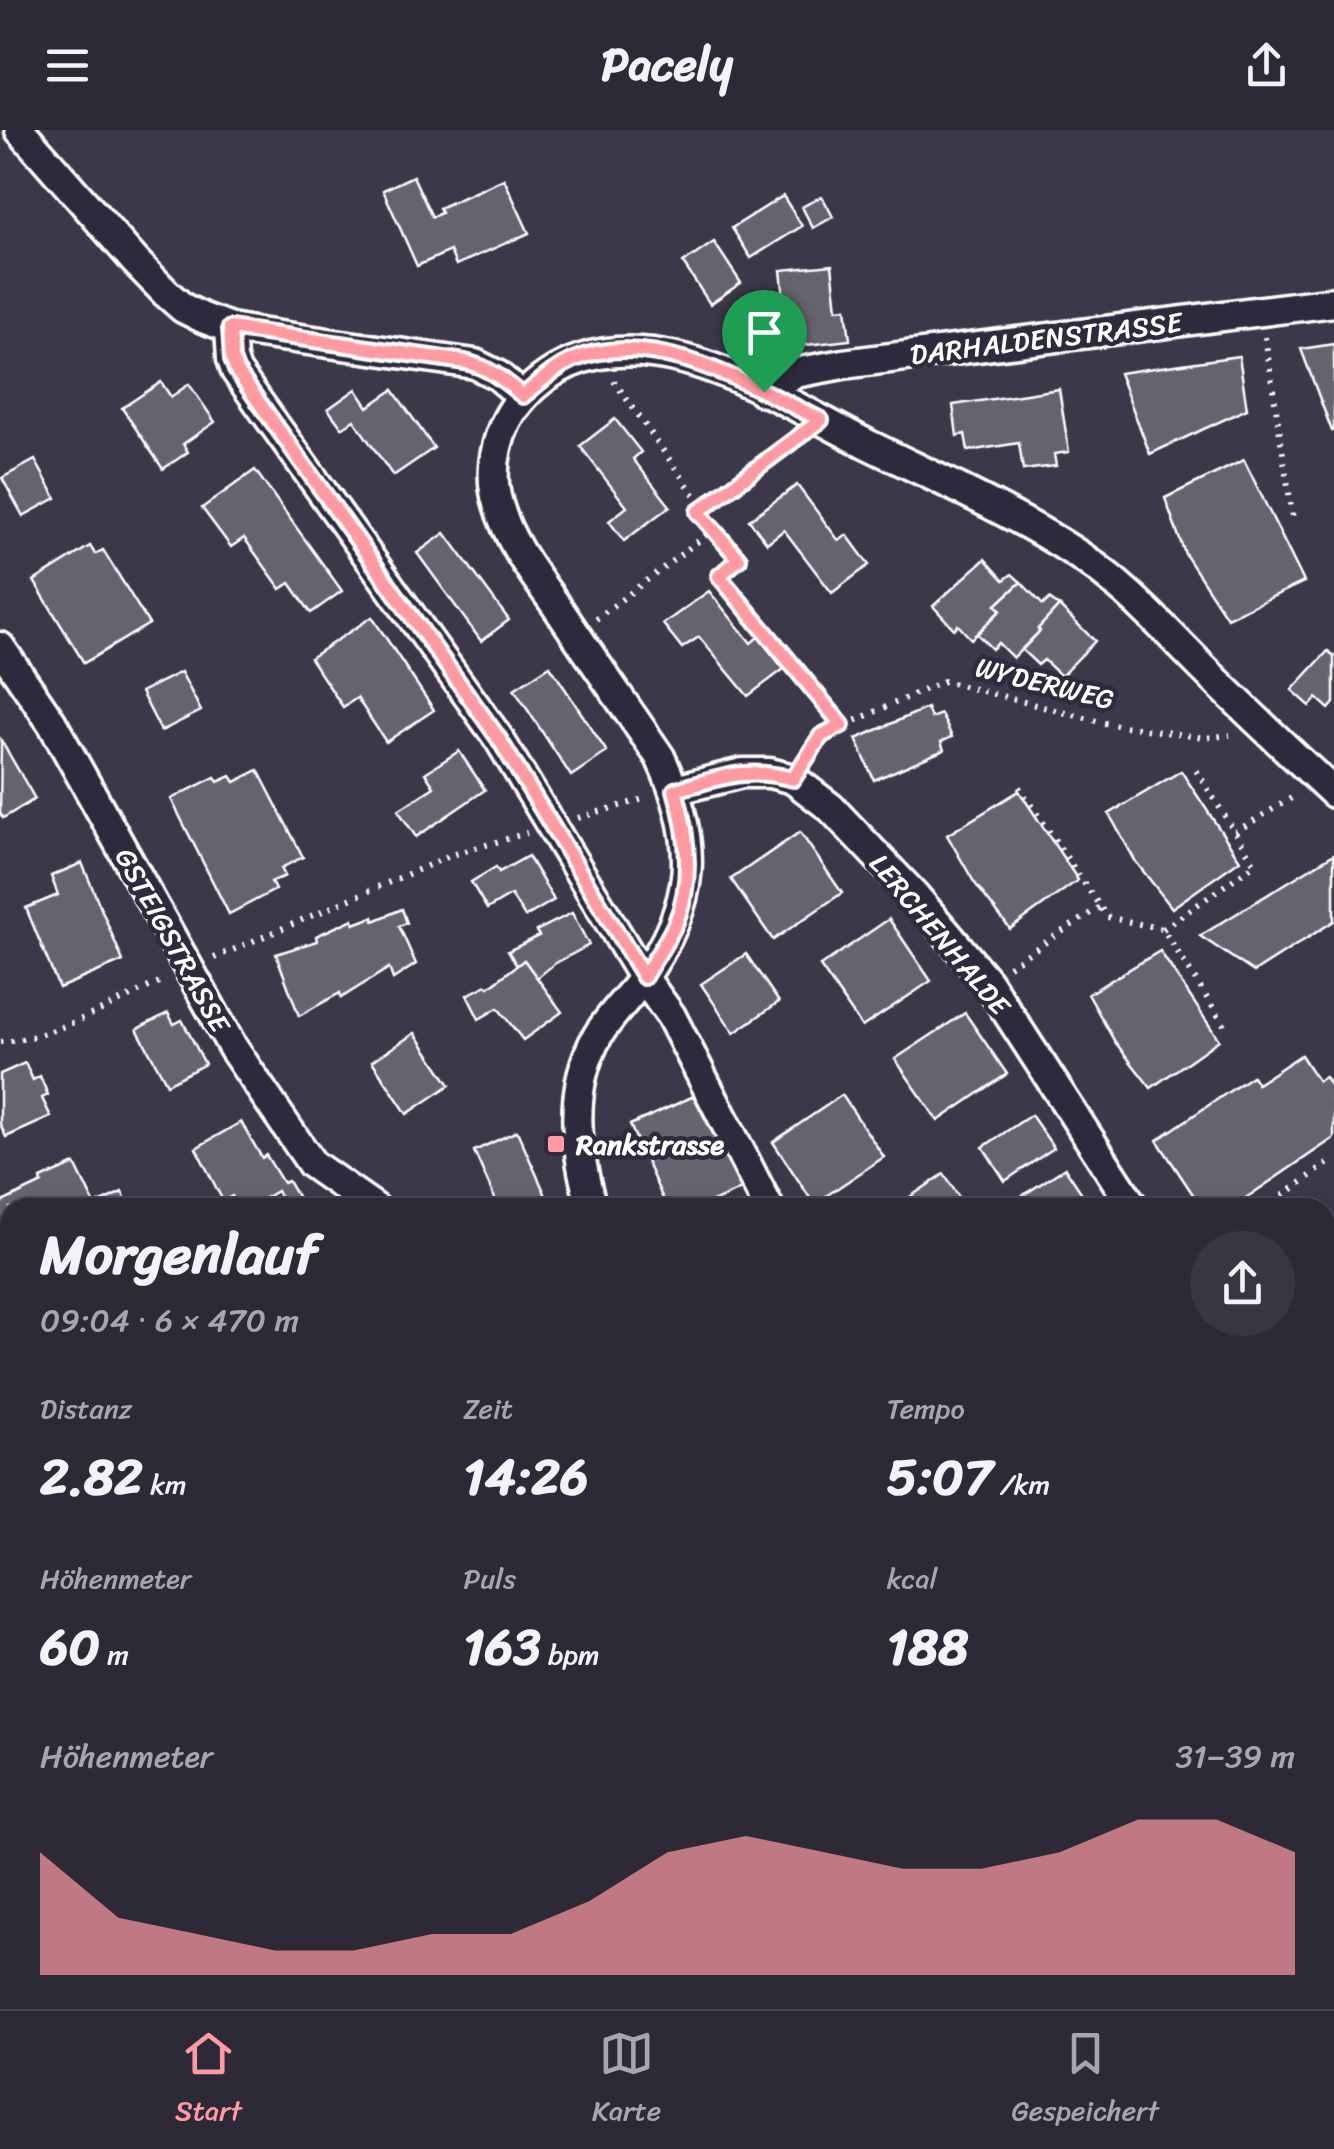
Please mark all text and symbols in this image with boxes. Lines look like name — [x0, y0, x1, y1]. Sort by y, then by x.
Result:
text: Pacely — [601, 25, 733, 105]
icon: menu — [40, 38, 95, 93]
icon: share — [1239, 38, 1294, 93]
pin — [722, 290, 807, 393]
street label: DARHALDENSTRASSE — [907, 297, 1186, 379]
icon: arrive — [737, 305, 792, 360]
street label: WYDERWEG — [970, 643, 1119, 724]
street label: GSTEIGSTRASSE — [101, 839, 244, 1043]
street label: LERCHENHALDE — [856, 842, 1024, 1028]
place label: Rankstrasse — [575, 1120, 725, 1169]
marker: Rankstrasse — [545, 1133, 567, 1155]
text: Morgenlauf — [40, 1206, 318, 1303]
button: share — [1190, 1231, 1295, 1336]
text: 09:04 · 6 × 470 m — [40, 1292, 299, 1349]
text: Distanz — [40, 1384, 132, 1433]
text: Zeit — [463, 1384, 513, 1433]
text: Tempo — [887, 1384, 965, 1433]
text: 2.82 — [40, 1433, 143, 1522]
text: 14:26 — [463, 1433, 588, 1522]
text: 5:07 — [887, 1433, 992, 1522]
text: km — [143, 1460, 187, 1509]
text: /km — [992, 1460, 1050, 1509]
text: Höhenmeter — [40, 1554, 191, 1603]
text: Puls — [463, 1554, 516, 1603]
text: kcal — [887, 1554, 938, 1603]
text: 60 — [40, 1603, 100, 1692]
text: 163 — [463, 1603, 541, 1692]
text: 188 — [887, 1603, 968, 1692]
text: m — [100, 1630, 129, 1679]
text: bpm — [541, 1630, 600, 1679]
text: Höhenmeter — [40, 1728, 213, 1785]
text: 31–39 m — [1175, 1728, 1295, 1785]
tab: Start — [175, 2026, 242, 2135]
tab: Karte — [592, 2026, 661, 2135]
tab: Gespeichert — [1011, 2026, 1159, 2135]

